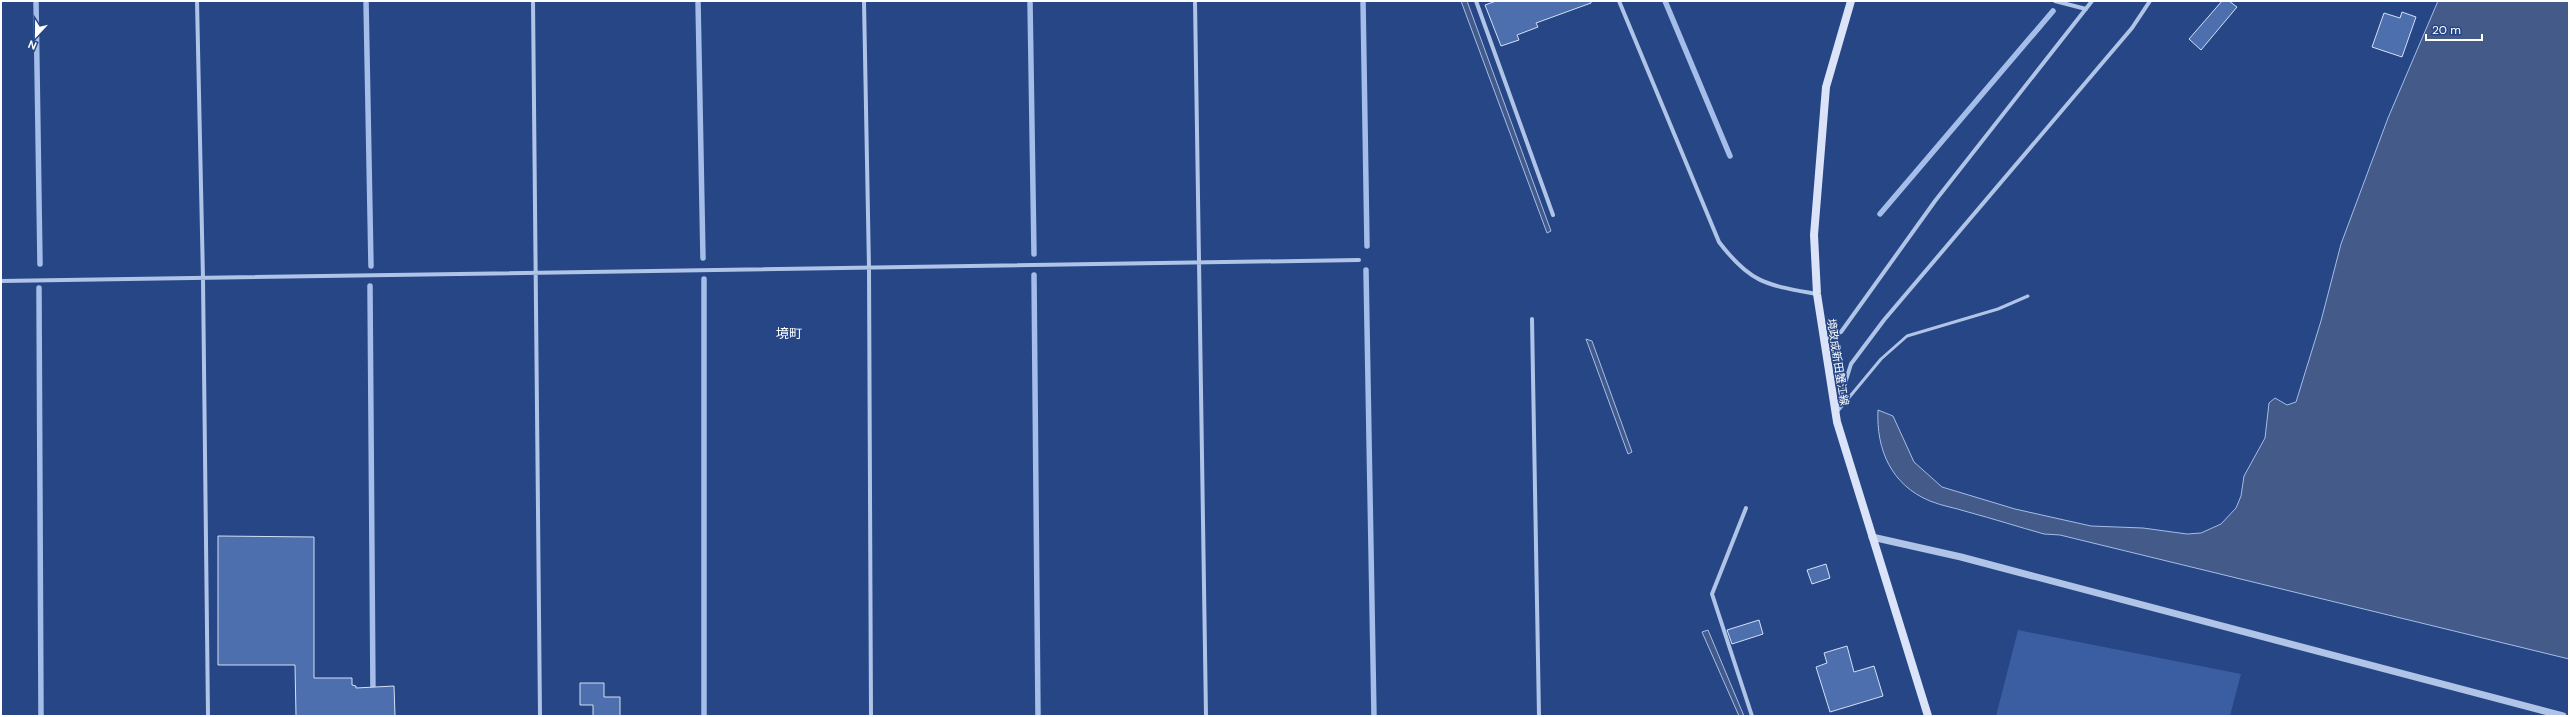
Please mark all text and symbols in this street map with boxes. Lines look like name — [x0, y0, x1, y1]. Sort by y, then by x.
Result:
north arrow — [16, 16, 56, 56]
scale bar — [2426, 16, 2482, 42]
text: 20 m — [2432, 22, 2461, 38]
text: N — [26, 37, 39, 53]
street label: 境政成新田蟹江線 — [1824, 317, 1852, 407]
district label: 境町 — [776, 325, 802, 342]

